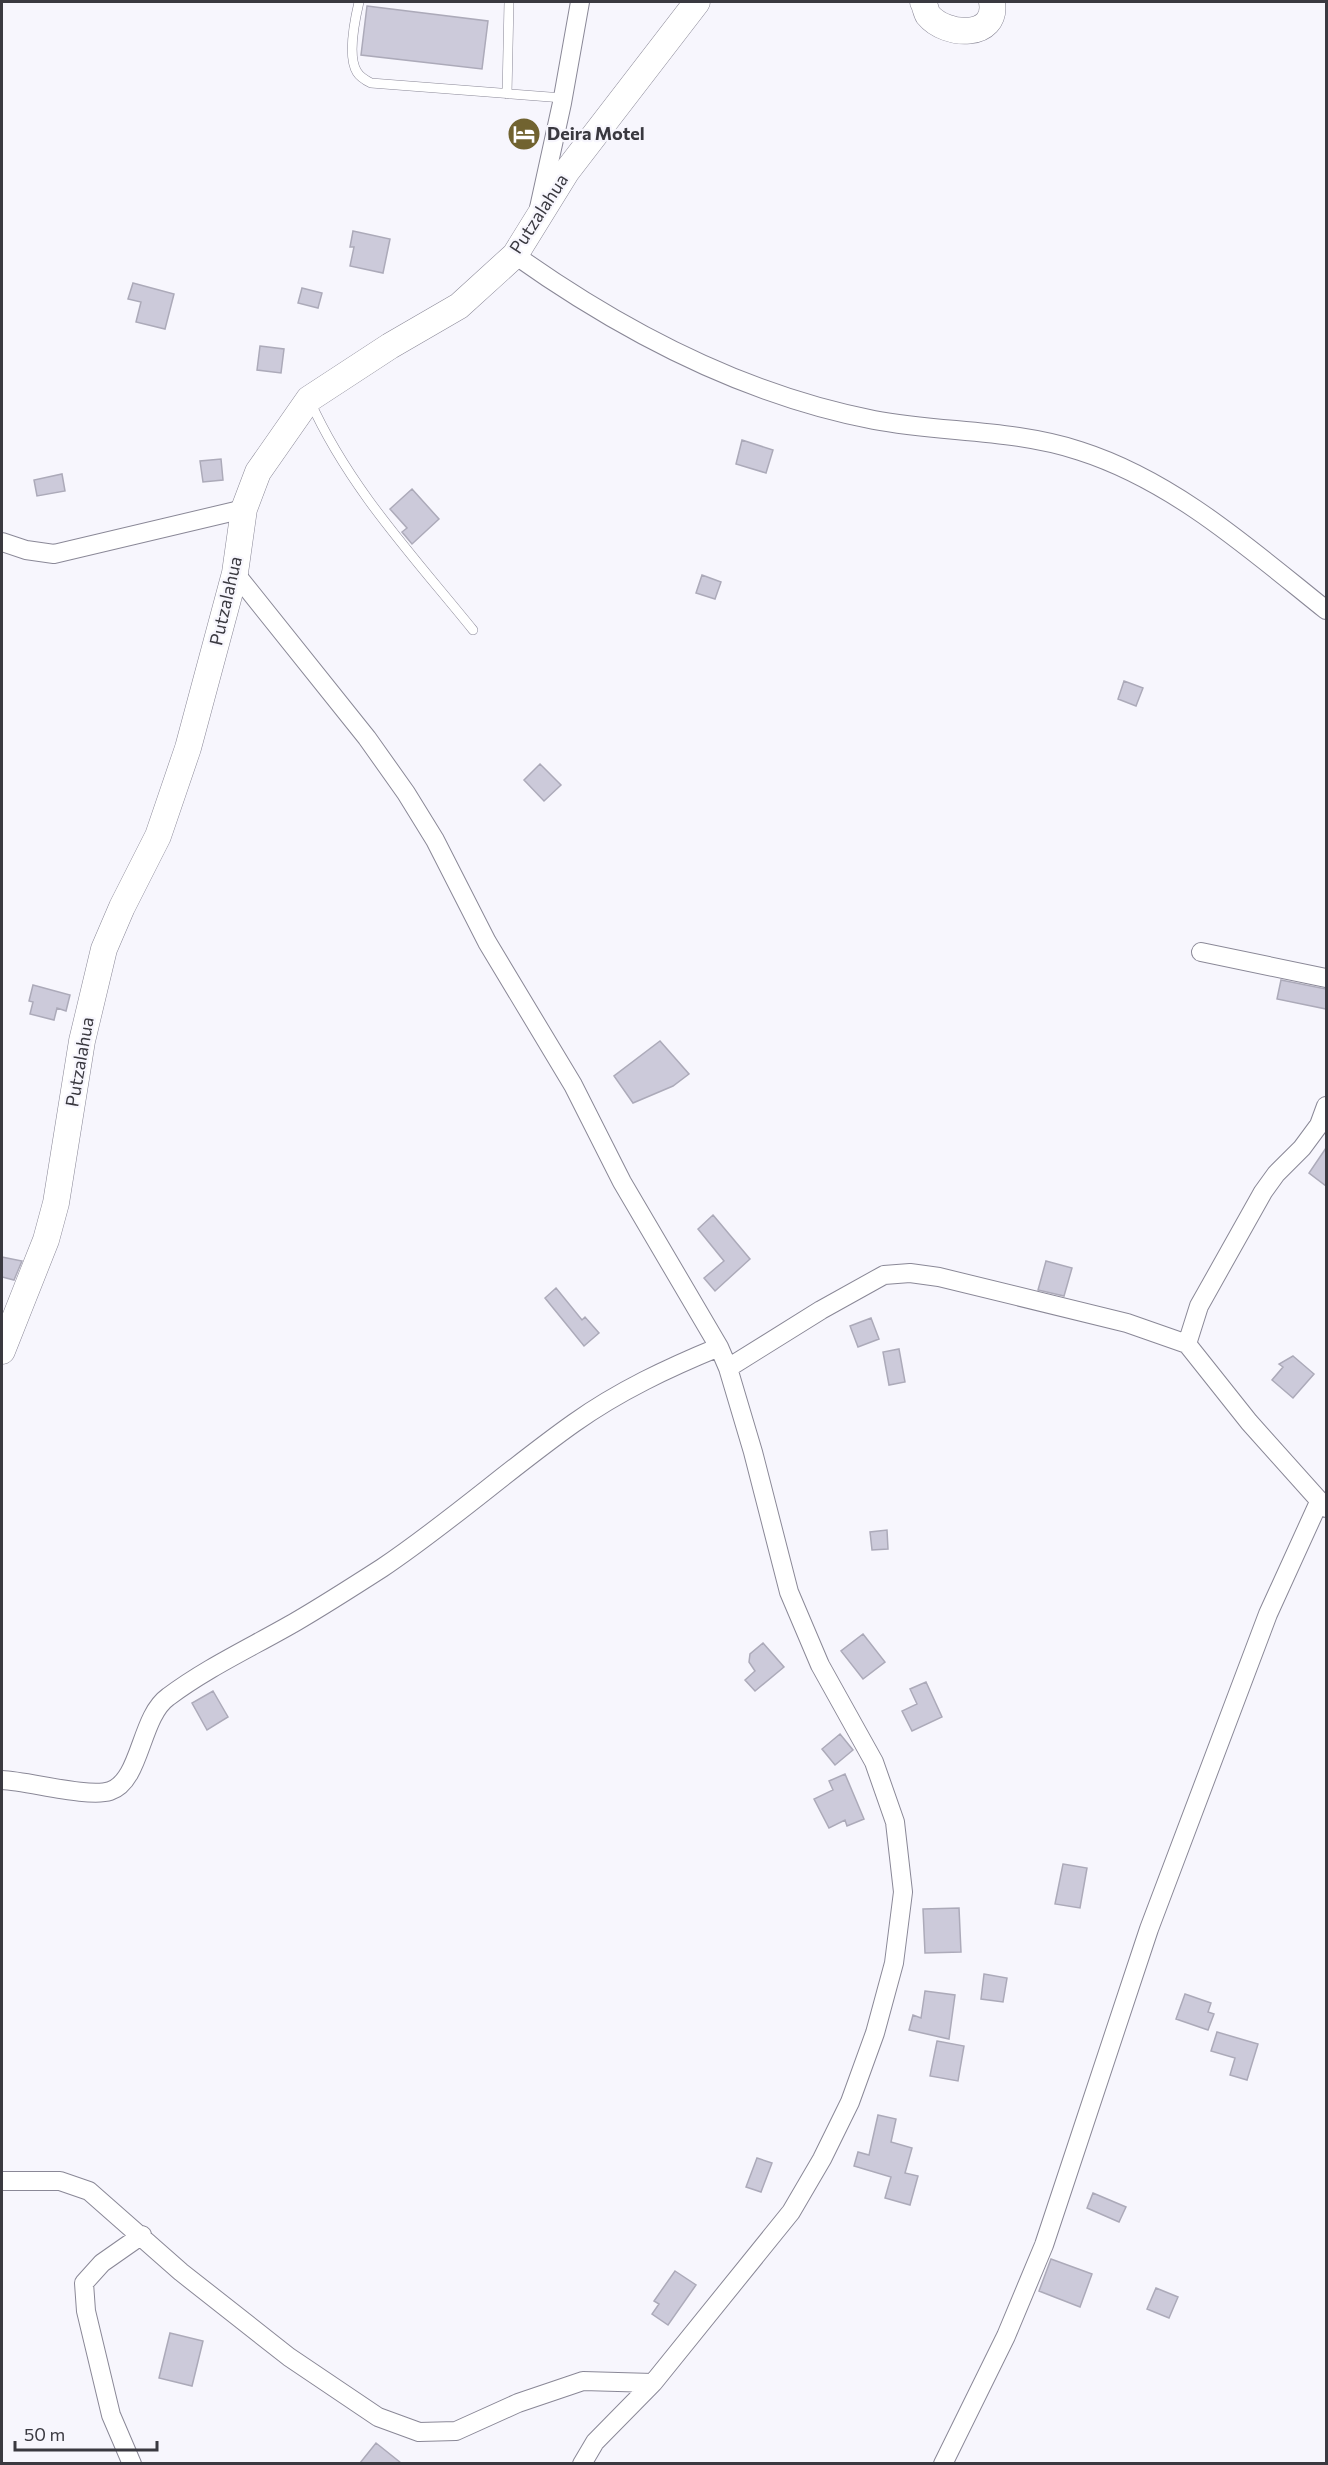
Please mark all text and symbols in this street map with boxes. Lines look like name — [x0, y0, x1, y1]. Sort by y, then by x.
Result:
hotel icon: Deira Motel — [506, 116, 542, 152]
place label: Deira Motel — [547, 122, 645, 144]
street label: Putzalahua — [504, 169, 572, 258]
street label: Putzalahua — [204, 554, 246, 648]
street label: Putzalahua — [60, 1015, 98, 1108]
scale bar — [15, 2414, 158, 2452]
text: 50 m — [24, 2423, 65, 2445]

